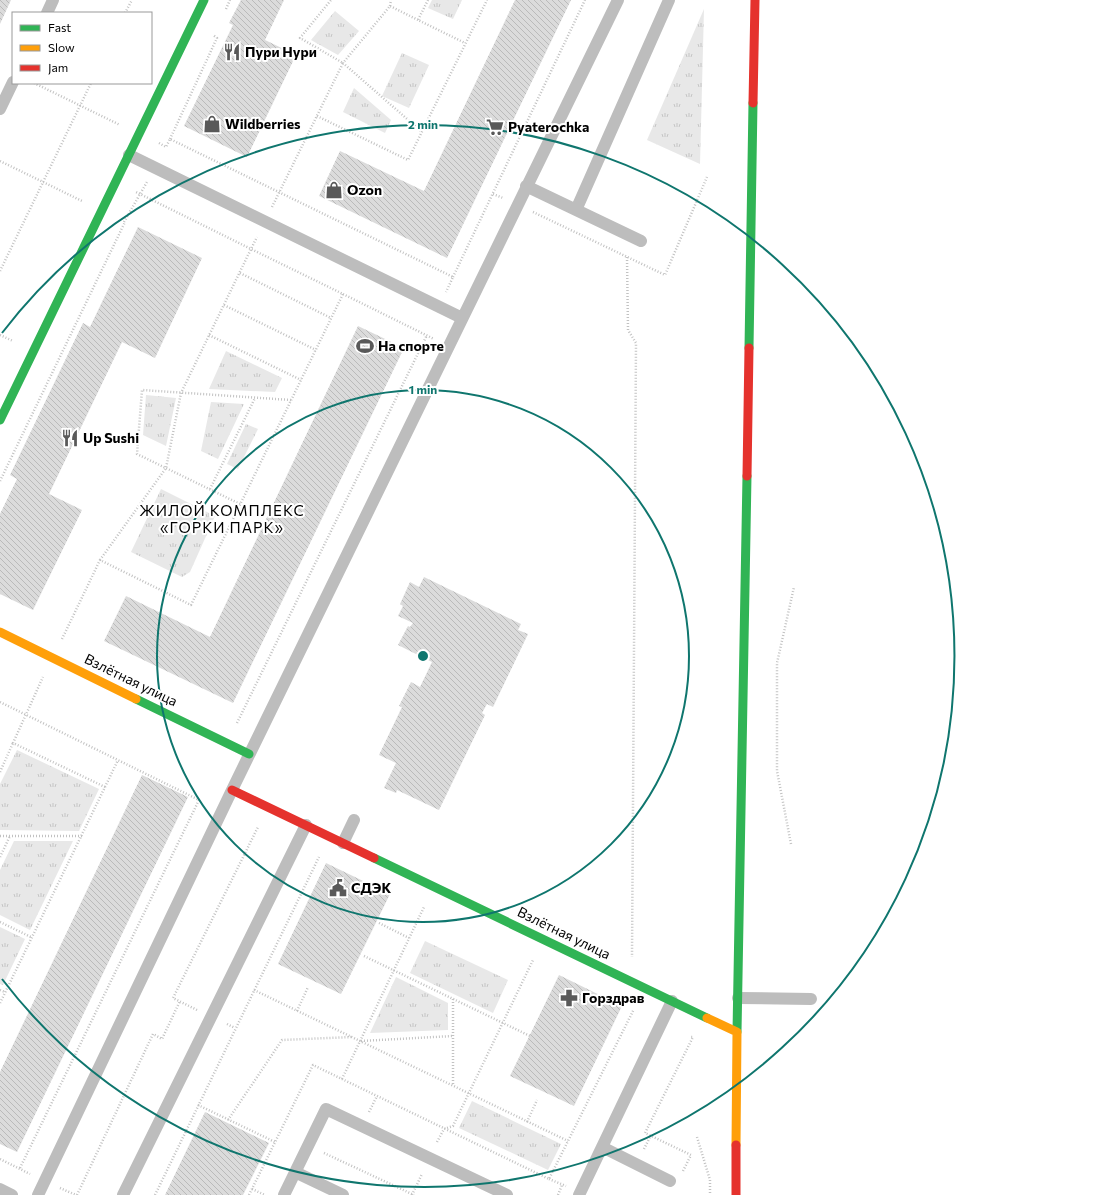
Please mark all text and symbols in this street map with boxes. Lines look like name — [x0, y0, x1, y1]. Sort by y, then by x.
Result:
legend — [12, 12, 152, 84]
text: Fast — [48, 20, 71, 34]
text: Slow — [48, 40, 75, 54]
restaurant icon: Пури Нури — [222, 42, 242, 62]
place label: Пури Нури — [245, 43, 317, 60]
text: Jam — [48, 60, 68, 75]
shop icon: Wildberries — [202, 114, 222, 134]
place label: Wildberries — [225, 115, 301, 132]
text: 2 min — [408, 117, 438, 131]
supermarket icon: Pyaterochka — [485, 117, 505, 137]
place label: Pyaterochka — [508, 118, 590, 135]
shop icon: Ozon — [324, 180, 344, 200]
place label: Ozon — [347, 181, 382, 198]
sports icon: На спорте — [355, 336, 375, 356]
place label: На спорте — [378, 337, 444, 354]
text: 1 min — [409, 382, 437, 396]
restaurant icon: Up Sushi — [60, 428, 80, 448]
place label: Up Sushi — [83, 429, 139, 446]
district label: ЖИЛОЙ КОМПЛЕКС «ГОРКИ ПАРК» — [139, 501, 305, 536]
centre of rings — [416, 649, 430, 663]
street label: Взлётная улица — [82, 650, 181, 709]
public building icon: СДЭК — [328, 878, 348, 898]
place label: СДЭК — [351, 879, 391, 896]
street label: Взлётная улица — [515, 903, 614, 962]
pharmacy icon: Горздрав — [559, 988, 579, 1008]
place label: Горздрав — [582, 989, 645, 1006]

